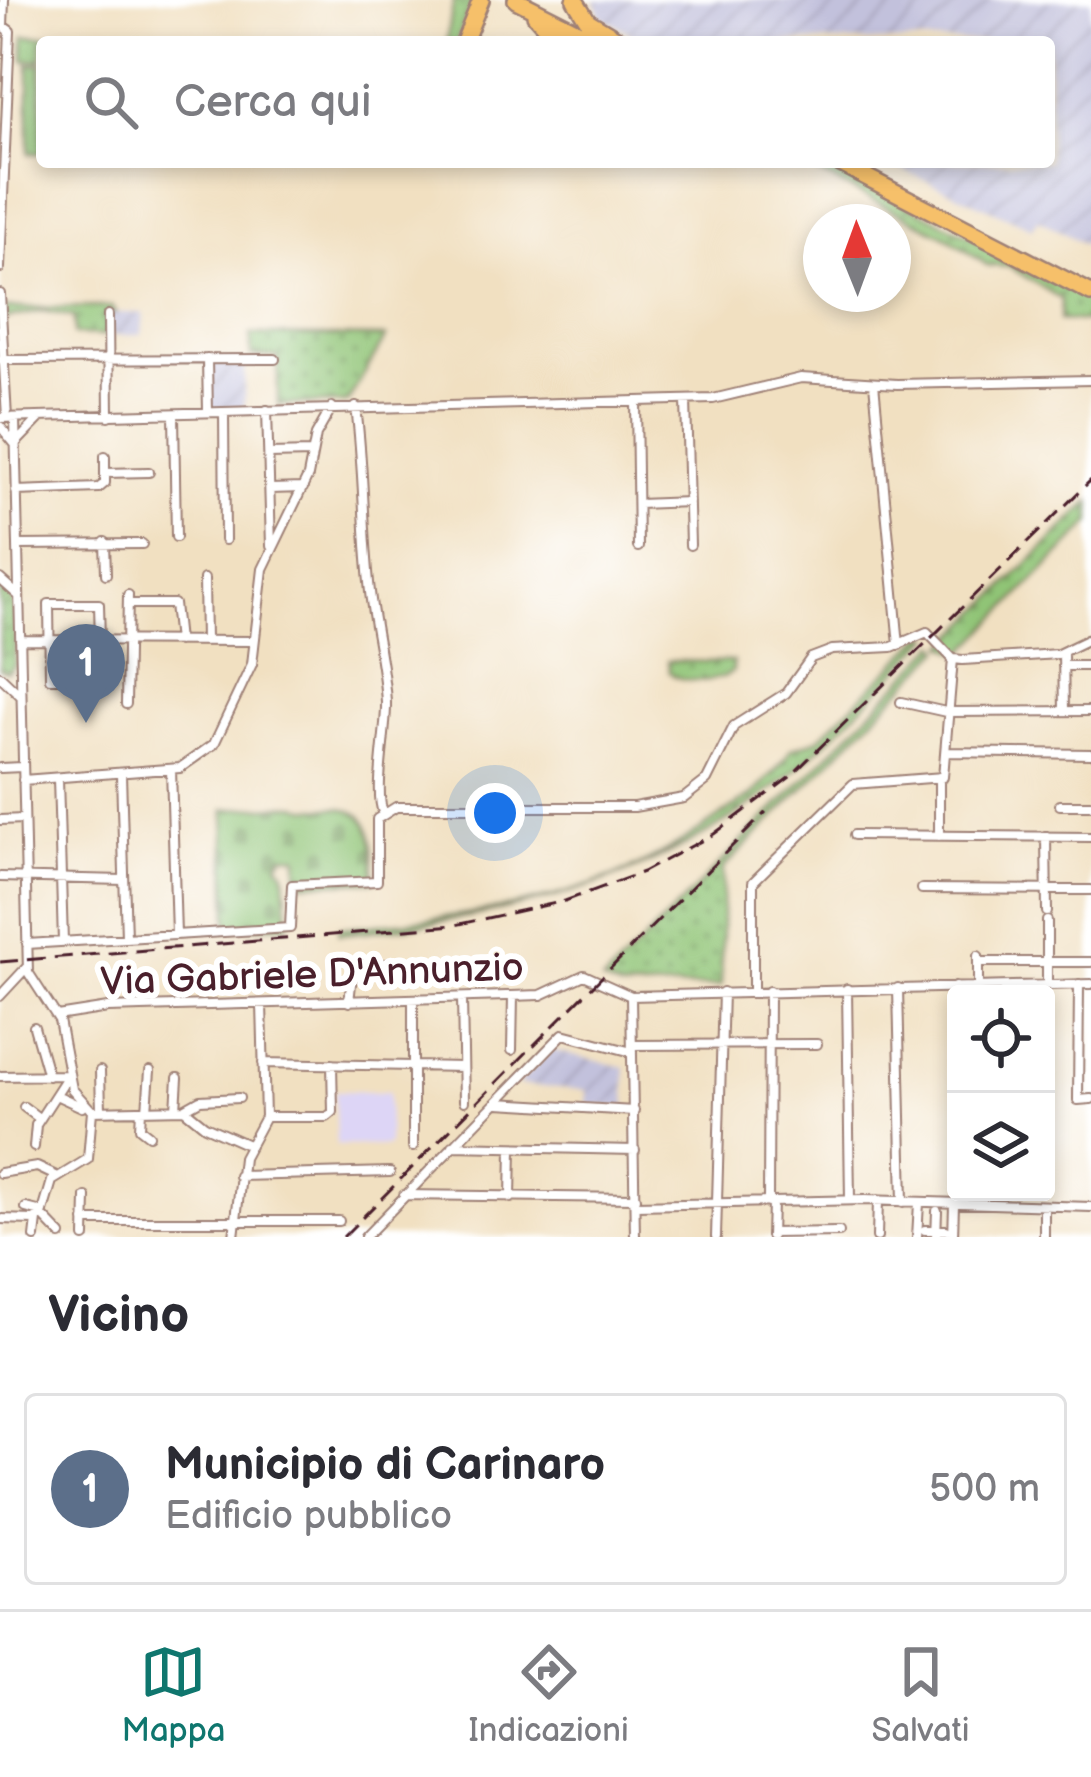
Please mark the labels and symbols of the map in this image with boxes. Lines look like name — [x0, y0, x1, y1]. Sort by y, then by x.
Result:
north arrow — [803, 204, 911, 312]
pin: 1 — [47, 624, 125, 723]
your location — [465, 783, 525, 843]
street label: Via Gabriele D'Annunzio — [100, 945, 525, 1006]

